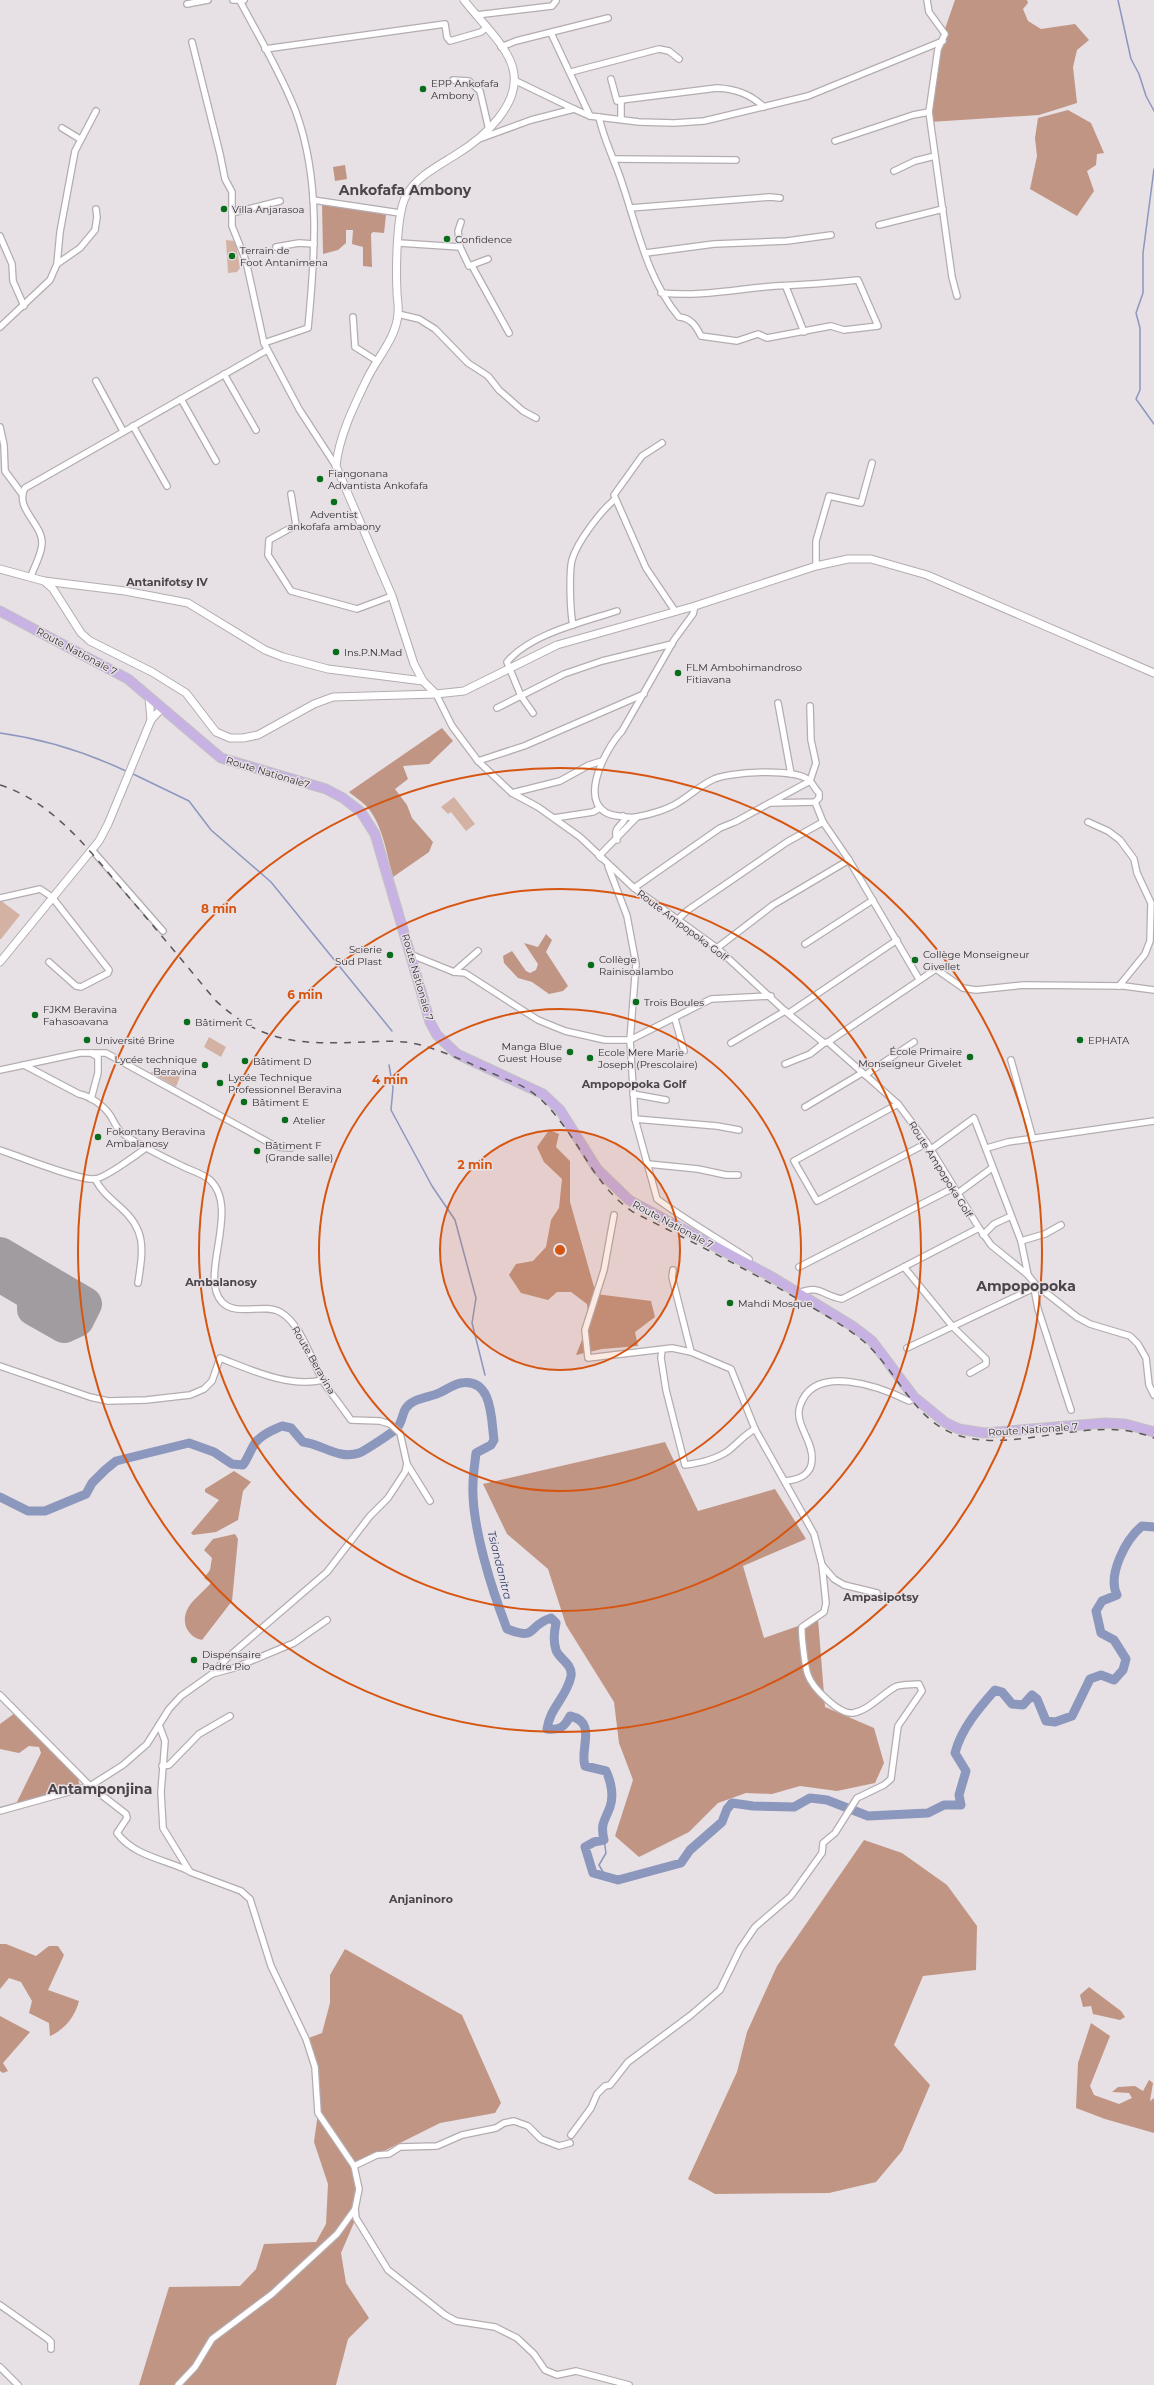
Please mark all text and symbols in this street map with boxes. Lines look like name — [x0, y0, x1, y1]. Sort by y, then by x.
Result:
place label: EPP Ankofafa Ambony — [431, 77, 499, 102]
marker: EPP Ankofafa Ambony — [418, 84, 428, 94]
district label: Ankofafa Ambony — [338, 181, 472, 199]
place label: Villa Anjarasoa — [232, 203, 304, 216]
marker: Villa Anjarasoa — [219, 204, 229, 214]
place label: Confidence — [455, 233, 512, 246]
marker: Confidence — [442, 234, 452, 244]
place label: Terrain de Foot Antanimena — [240, 244, 328, 269]
marker: Terrain de Foot Antanimena — [227, 251, 237, 261]
place label: Fiangonana Advantista Ankofafa — [328, 467, 428, 492]
marker: Fiangonana Advantista Ankofafa — [315, 474, 325, 484]
marker: Adventist ankofafa ambaony — [329, 497, 339, 507]
place label: Adventist ankofafa ambaony — [287, 508, 381, 533]
district label: Antanifotsy IV — [125, 575, 209, 589]
street label: Route Nationale 7 — [34, 625, 120, 678]
place label: Ins.P.N.Mad — [344, 646, 402, 659]
marker: Ins.P.N.Mad — [331, 647, 341, 657]
place label: FLM Ambohimandroso Fitiavana — [686, 661, 802, 686]
marker: FLM Ambohimandroso Fitiavana — [673, 668, 683, 678]
street label: Route Nationale7 — [224, 754, 311, 791]
street label: Route Ampopoka Golf — [634, 887, 731, 964]
text: 8 min — [201, 901, 237, 916]
street label: Route Nationale 7 — [399, 932, 436, 1022]
place label: Scierie Sud Plast — [335, 943, 382, 968]
place label: Collège Monseigneur Givellet — [923, 948, 1030, 973]
marker: Scierie Sud Plast — [385, 950, 395, 960]
place label: Collège Rainisoalambo — [599, 953, 674, 978]
marker: Collège Monseigneur Givellet — [910, 955, 920, 965]
marker: Collège Rainisoalambo — [586, 960, 596, 970]
text: 6 min — [287, 987, 323, 1002]
place label: Trois Boules — [644, 996, 704, 1009]
marker: Trois Boules — [631, 997, 641, 1007]
place label: FJKM Beravina Fahasoavana — [43, 1003, 117, 1028]
marker: FJKM Beravina Fahasoavana — [30, 1010, 40, 1020]
place label: Bâtiment C — [195, 1016, 252, 1029]
marker: Bâtiment C — [182, 1017, 192, 1027]
place label: Université Brine — [95, 1034, 175, 1047]
place label: EPHATA — [1088, 1034, 1130, 1047]
marker: Université Brine — [82, 1035, 92, 1045]
marker: EPHATA — [1075, 1035, 1085, 1045]
place label: Manga Blue Guest House — [498, 1040, 562, 1065]
place label: École Primaire Monseigneur Givelet — [858, 1045, 962, 1070]
place label: Ecole Mere Marie Joseph (Prescolaire) — [597, 1046, 698, 1071]
marker: Manga Blue Guest House — [565, 1047, 575, 1057]
marker: École Primaire Monseigneur Givelet — [965, 1052, 975, 1062]
place label: Lycée technique Beravina — [114, 1053, 197, 1078]
marker: Ecole Mere Marie Joseph (Prescolaire) — [585, 1053, 595, 1063]
place label: Bâtiment D — [253, 1055, 312, 1068]
marker: Bâtiment D — [240, 1056, 250, 1066]
marker: Lycée technique Beravina — [200, 1060, 210, 1070]
place label: Lycée Technique Professionnel Beravina — [228, 1071, 342, 1096]
text: 4 min — [372, 1072, 408, 1087]
district label: Ampopopoka Golf — [581, 1077, 687, 1091]
marker: Lycée Technique Professionnel Beravina — [215, 1078, 225, 1088]
place label: Bâtiment E — [252, 1096, 309, 1109]
marker: Bâtiment E — [239, 1097, 249, 1107]
place label: Atelier — [293, 1114, 325, 1127]
marker: Atelier — [280, 1115, 290, 1125]
street label: Route Ampopoka Golf — [906, 1119, 976, 1220]
place label: Fokontany Beravina Ambalanosy — [106, 1125, 205, 1150]
marker: Fokontany Beravina Ambalanosy — [93, 1132, 103, 1142]
place label: Bâtiment F (Grande salle) — [265, 1139, 333, 1164]
marker: Bâtiment F (Grande salle) — [252, 1146, 262, 1156]
text: 2 min — [458, 1157, 492, 1172]
street label: Route Nationale 7 — [630, 1198, 716, 1251]
centre of rings — [553, 1243, 567, 1257]
district label: Ambalanosy — [184, 1275, 257, 1289]
district label: Ampopopoka — [975, 1277, 1076, 1295]
place label: Mahdi Mosque — [738, 1297, 813, 1310]
marker: Mahdi Mosque — [725, 1298, 735, 1308]
street label: Route Beravina — [289, 1324, 338, 1397]
street label: Route Nationale 7 — [988, 1420, 1078, 1439]
water label: Tsiandanitra — [485, 1529, 515, 1601]
district label: Ampasipotsy — [842, 1590, 919, 1604]
place label: Dispensaire Padre Pio — [202, 1648, 261, 1673]
marker: Dispensaire Padre Pio — [189, 1655, 199, 1665]
district label: Antamponjina — [47, 1780, 152, 1798]
district label: Anjaninoro — [388, 1892, 453, 1906]

